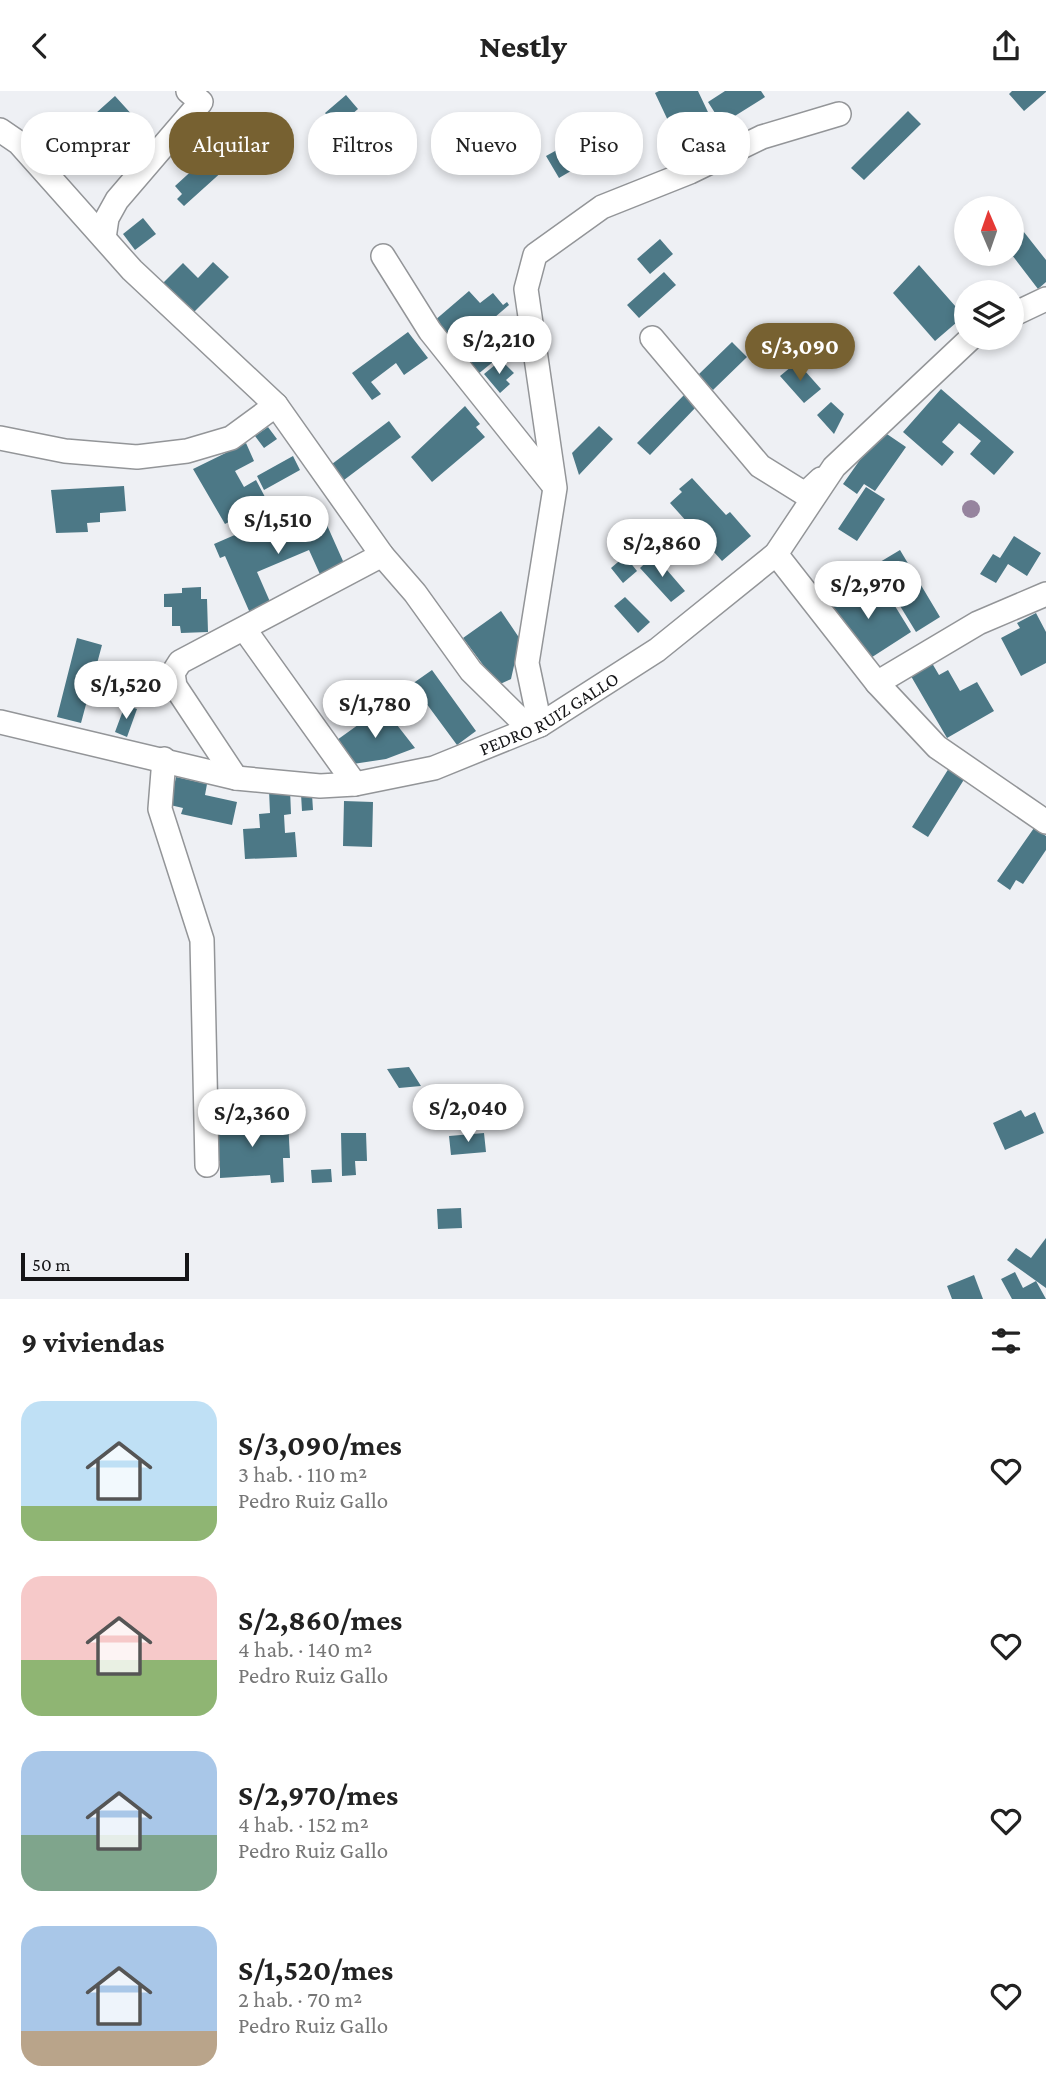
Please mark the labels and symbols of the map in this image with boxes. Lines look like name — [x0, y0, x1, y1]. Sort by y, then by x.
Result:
north arrow — [954, 196, 1024, 266]
pin: S/2,210 — [434, 317, 564, 376]
pin: S/3,090 — [735, 323, 865, 383]
pin: S/1,510 — [213, 497, 343, 556]
pin: S/2,860 — [597, 519, 727, 579]
pin: S/2,970 — [803, 561, 933, 621]
pin: S/1,520 — [61, 661, 191, 721]
street label: PEDRO RUIZ GALLO — [476, 668, 622, 760]
pin: S/1,780 — [310, 681, 440, 740]
pin: S/2,040 — [403, 1084, 533, 1144]
pin: S/2,360 — [187, 1089, 317, 1149]
scale bar — [21, 1250, 189, 1282]

